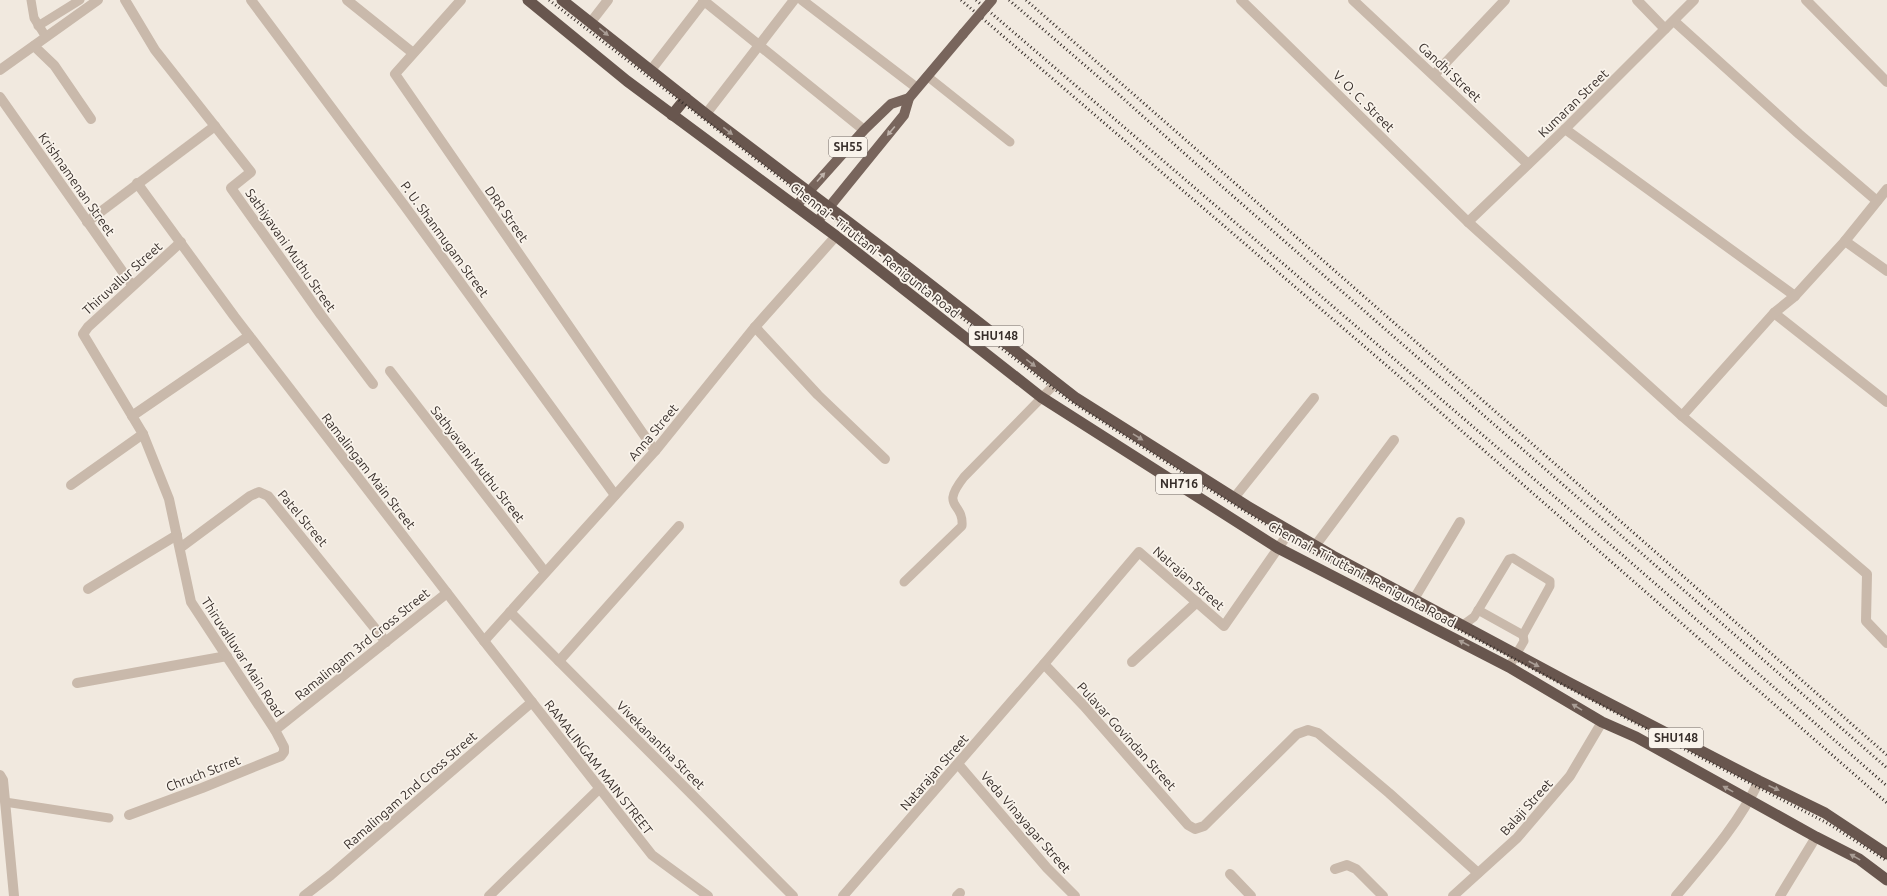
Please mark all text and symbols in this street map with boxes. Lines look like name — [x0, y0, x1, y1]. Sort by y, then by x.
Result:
one-way arrow — [599, 28, 610, 37]
street label: Gandhi Street — [1416, 40, 1484, 104]
street label: Kumaran Street — [1535, 66, 1611, 140]
street label: V. O. C. Street — [1331, 68, 1397, 134]
one-way arrow — [887, 126, 896, 137]
one-way arrow — [722, 127, 733, 135]
street label: Krishnamenan Street — [36, 130, 118, 238]
road number: SH55 — [829, 137, 867, 157]
one-way arrow — [817, 172, 826, 182]
street label: P. U. Shanmugam Street — [398, 179, 492, 299]
street label: Chennai - Tiruttani - Renigunta Road — [788, 180, 962, 320]
street label: DRR Street — [483, 183, 531, 245]
street label: Sathiyavani Muthu Street — [243, 186, 339, 314]
street label: Thiruvallur Street — [80, 239, 164, 317]
road number: SHU148 — [969, 326, 1023, 346]
one-way arrow — [1025, 359, 1036, 368]
street label: Anna Street — [625, 401, 681, 463]
street label: Sathyavani Muthu Street — [428, 403, 528, 525]
street label: Ramalingam Main Street — [320, 410, 418, 532]
one-way arrow — [1133, 433, 1143, 441]
road number: NH716 — [1156, 474, 1202, 494]
street label: Patel Street — [275, 487, 331, 549]
street label: Chennai - Tiruttani - Renigunta Road — [1266, 519, 1458, 629]
street label: Natrajan Street — [1151, 543, 1227, 613]
street label: Ramalingam 3rd Cross Street — [292, 585, 432, 703]
street label: Thiruvalluvar Main Road — [199, 595, 287, 719]
one-way arrow — [1458, 640, 1470, 647]
one-way arrow — [1528, 660, 1540, 667]
street label: Pulavar Govindan Street — [1075, 679, 1179, 793]
street label: RAMALINGAM MAIN STREET — [542, 697, 656, 837]
street label: Vivekanantha Street — [614, 698, 708, 792]
one-way arrow — [1571, 704, 1583, 711]
street label: Ramalingam 2nd Cross Street — [341, 728, 479, 852]
road number: SHU148 — [1649, 728, 1703, 748]
street label: Natarajan Street — [897, 731, 971, 813]
street label: Chruch Strret — [164, 752, 242, 794]
street label: Veda Vinayagar Street — [978, 769, 1074, 875]
street label: Balaji Street — [1497, 776, 1555, 838]
one-way arrow — [1768, 785, 1779, 791]
one-way arrow — [1722, 786, 1734, 793]
one-way arrow — [1849, 854, 1861, 860]

